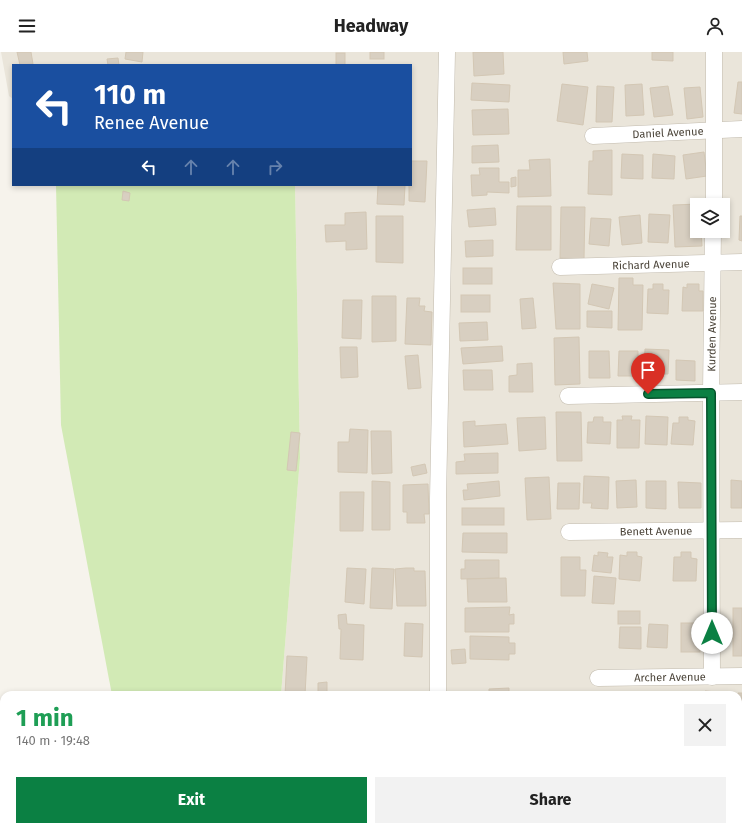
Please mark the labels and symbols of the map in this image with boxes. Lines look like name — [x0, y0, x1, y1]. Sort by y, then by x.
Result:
street label: Daniel Avenue — [632, 125, 704, 141]
street label: Richard Avenue — [612, 257, 690, 273]
street label: Kurden Avenue — [705, 296, 719, 372]
pin — [631, 353, 665, 394]
street label: Benett Avenue — [620, 525, 692, 538]
position arrow — [691, 612, 733, 654]
street label: Archer Avenue — [634, 671, 706, 684]

